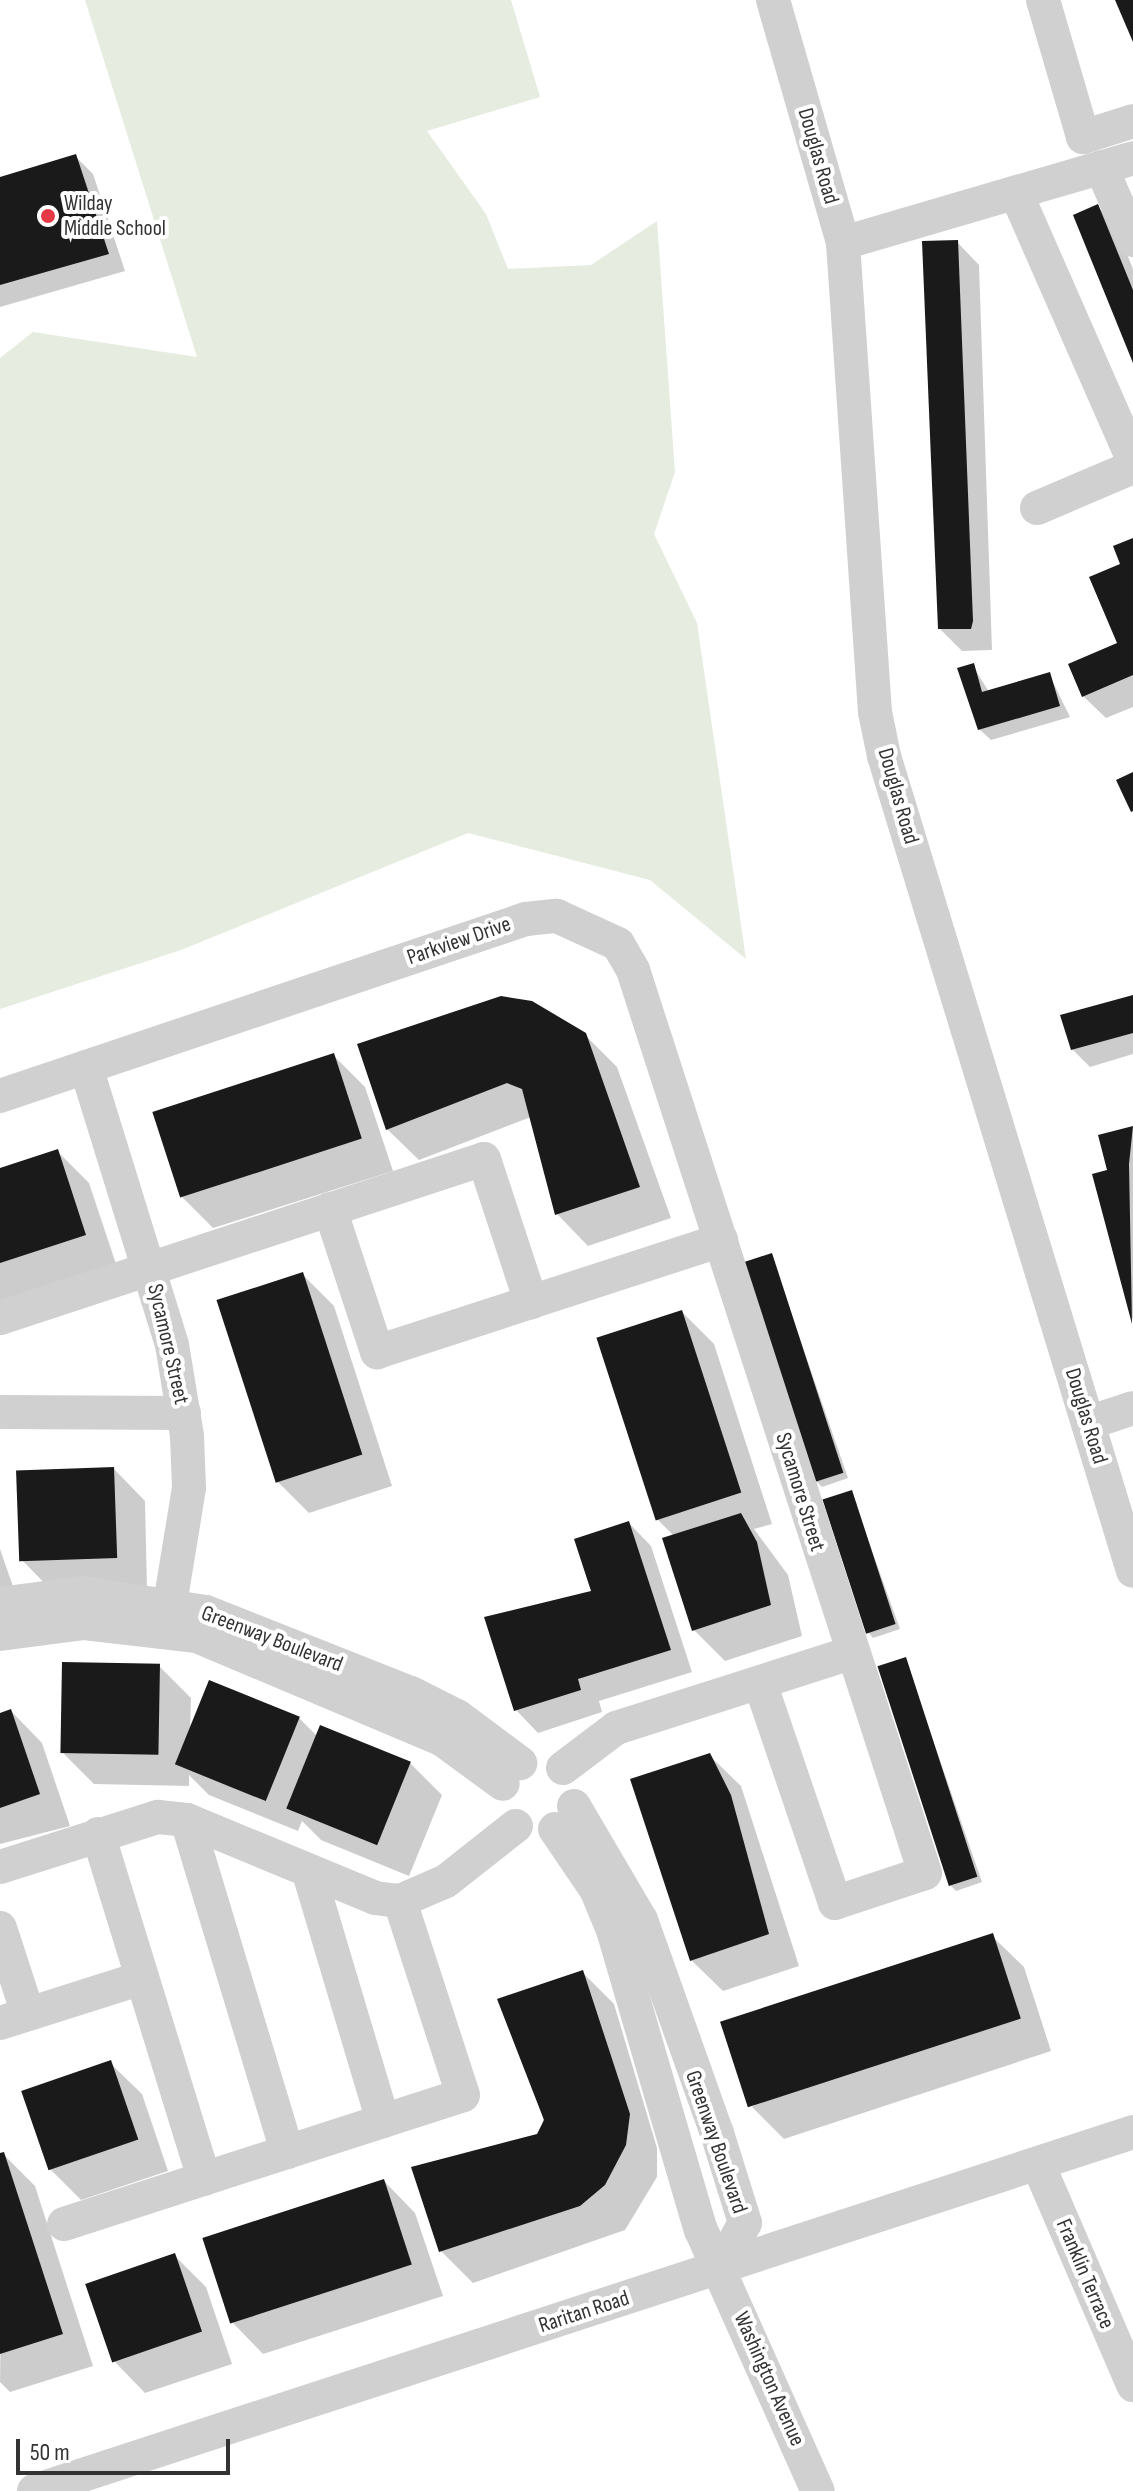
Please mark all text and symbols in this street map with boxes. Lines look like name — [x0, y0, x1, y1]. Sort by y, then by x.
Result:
street label: Douglas Road — [792, 105, 844, 207]
place label: Wilday Middle School — [64, 190, 166, 242]
marker: Wilday Middle School — [39, 207, 57, 225]
street label: Douglas Road — [872, 745, 924, 847]
street label: Parkview Drive — [404, 911, 514, 971]
street label: Sycamore Street — [141, 1281, 195, 1407]
street label: Douglas Road — [1059, 1365, 1113, 1467]
street label: Sycamore Street — [769, 1430, 831, 1554]
street label: Greenway Boulevard — [198, 1600, 346, 1678]
street label: Greenway Boulevard — [679, 2067, 753, 2217]
street label: Franklin Terrace — [1050, 2215, 1120, 2333]
street label: Raritan Road — [536, 2285, 632, 2339]
street label: Washington Avenue — [728, 2308, 810, 2450]
scale bar — [20, 2423, 234, 2473]
text: 50 m — [30, 2438, 70, 2467]

